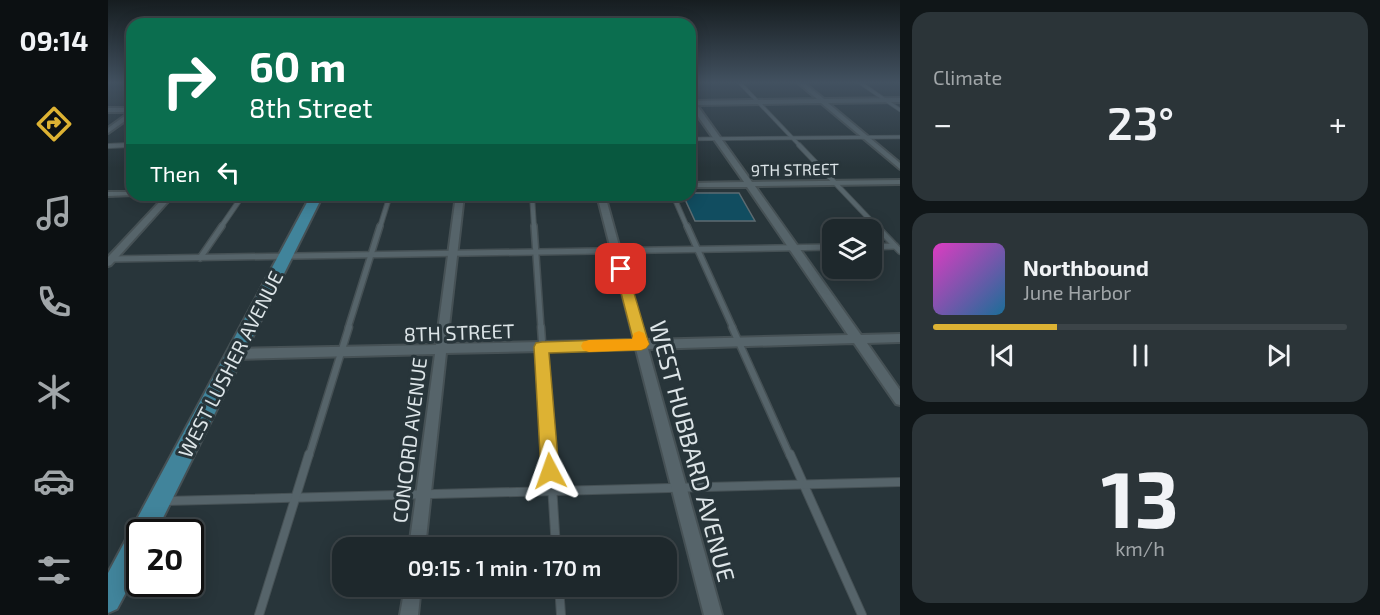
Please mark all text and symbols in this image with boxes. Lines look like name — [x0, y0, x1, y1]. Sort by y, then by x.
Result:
text: 09:14 — [20, 24, 88, 56]
text: 60 m — [249, 40, 346, 90]
icon: right — [150, 42, 228, 120]
text: Climate — [933, 65, 1002, 89]
text: 8th Street — [249, 91, 372, 123]
text: 23° — [1107, 95, 1174, 149]
icon: directions — [33, 103, 75, 145]
text: − — [933, 103, 952, 143]
text: + — [1329, 103, 1347, 143]
icon: left — [212, 156, 245, 189]
street label: 9TH STREET — [751, 159, 839, 179]
text: Then — [150, 160, 200, 186]
icon: music — [33, 192, 75, 234]
map controls — [822, 219, 882, 279]
button: layers — [822, 219, 882, 279]
pin — [595, 243, 646, 294]
icon: arrive — [604, 252, 637, 285]
text: Northbound — [1023, 254, 1149, 280]
street label: WEST LUSHER AVENUE — [173, 267, 287, 461]
text: June Harbor — [1023, 280, 1131, 304]
icon: phone — [33, 281, 75, 323]
street label: WEST HUBBARD AVENUE — [644, 317, 742, 585]
street label: 8TH STREET — [403, 318, 515, 346]
icon: previous — [986, 339, 1019, 372]
icon: pause — [1124, 339, 1157, 372]
icon: next — [1262, 339, 1295, 372]
street label: CONCORD AVENUE — [387, 356, 431, 524]
icon: climate — [33, 371, 75, 413]
position arrow — [518, 439, 582, 503]
text: 13 — [1101, 450, 1179, 544]
icon: car — [33, 460, 75, 502]
speed limit sign: 20 — [126, 519, 204, 597]
text: km/h — [1115, 536, 1165, 560]
icon: filters — [33, 549, 75, 591]
text: 09:15 · 1 min · 170 m — [408, 554, 601, 580]

